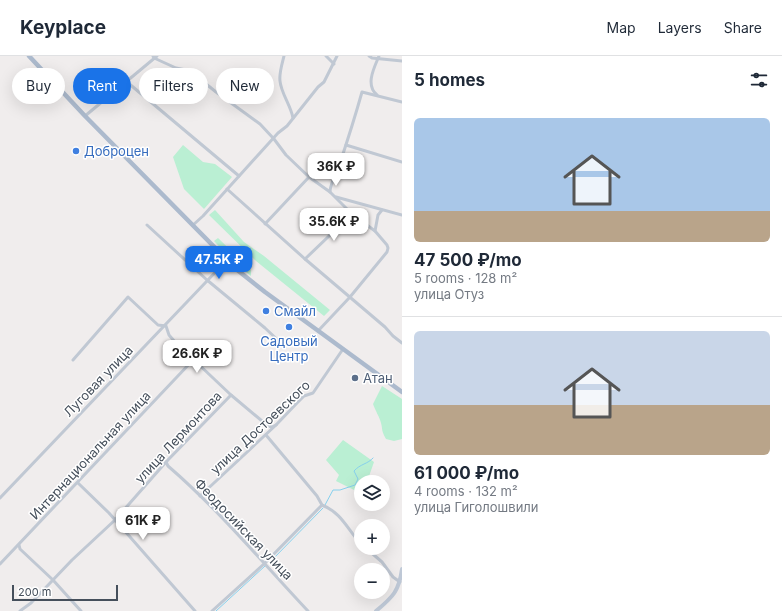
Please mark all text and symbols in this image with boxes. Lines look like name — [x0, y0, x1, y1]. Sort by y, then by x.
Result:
text: Keyplace — [20, 16, 106, 39]
text: Map — [607, 19, 636, 36]
text: Layers — [658, 19, 702, 36]
text: Share — [724, 19, 762, 36]
chip: Buy — [12, 68, 65, 104]
chip: Rent — [73, 68, 131, 104]
chip: Filters — [139, 68, 208, 104]
chip: New — [216, 68, 274, 104]
icon: filters — [748, 69, 770, 91]
text: 5 homes — [414, 70, 485, 90]
place label: Доброцен — [84, 143, 149, 159]
icon: home — [556, 144, 628, 216]
marker: Доброцен — [71, 146, 81, 156]
pin: 36K ₽ — [308, 153, 364, 187]
text: 36K ₽ — [317, 158, 355, 174]
pin: 35.6K ₽ — [297, 208, 371, 242]
text: 35.6K ₽ — [309, 213, 359, 229]
pin: 47.5K ₽ — [182, 246, 256, 280]
text: 47 500 ₽/mo — [414, 250, 522, 270]
text: 47.5K ₽ — [194, 251, 244, 267]
text: 5 rooms · 128 m² — [414, 270, 517, 286]
text: улица Отуз — [414, 286, 484, 302]
place label: Смайл — [274, 303, 316, 319]
marker: Смайл — [261, 306, 271, 316]
marker: Садовый Центр — [284, 322, 294, 332]
place label: Садовый Центр — [260, 333, 318, 364]
pin: 26.6K ₽ — [160, 340, 234, 374]
street label: Луговая улица — [60, 342, 136, 420]
text: 26.6K ₽ — [172, 345, 222, 361]
icon: home — [556, 357, 628, 429]
place label: Атан — [363, 370, 393, 386]
marker: Атан — [350, 373, 360, 383]
street label: улица Достоевского — [207, 377, 313, 477]
street label: Интернациональная улица — [26, 388, 154, 522]
street label: улица Лермонтова — [131, 388, 225, 486]
text: 61 000 ₽/mo — [414, 463, 519, 483]
street label: Феодосийская улица — [192, 475, 296, 583]
map controls — [354, 475, 390, 599]
button: layers — [354, 475, 390, 511]
text: 4 rooms · 132 m² — [414, 483, 518, 499]
text: улица Гиголошвили — [414, 499, 538, 515]
pin: 61K ₽ — [115, 507, 171, 541]
text: 61K ₽ — [125, 512, 161, 528]
button: + — [354, 519, 390, 555]
button: − — [354, 563, 390, 599]
scale bar — [12, 583, 118, 602]
text: 200 m — [18, 585, 51, 599]

